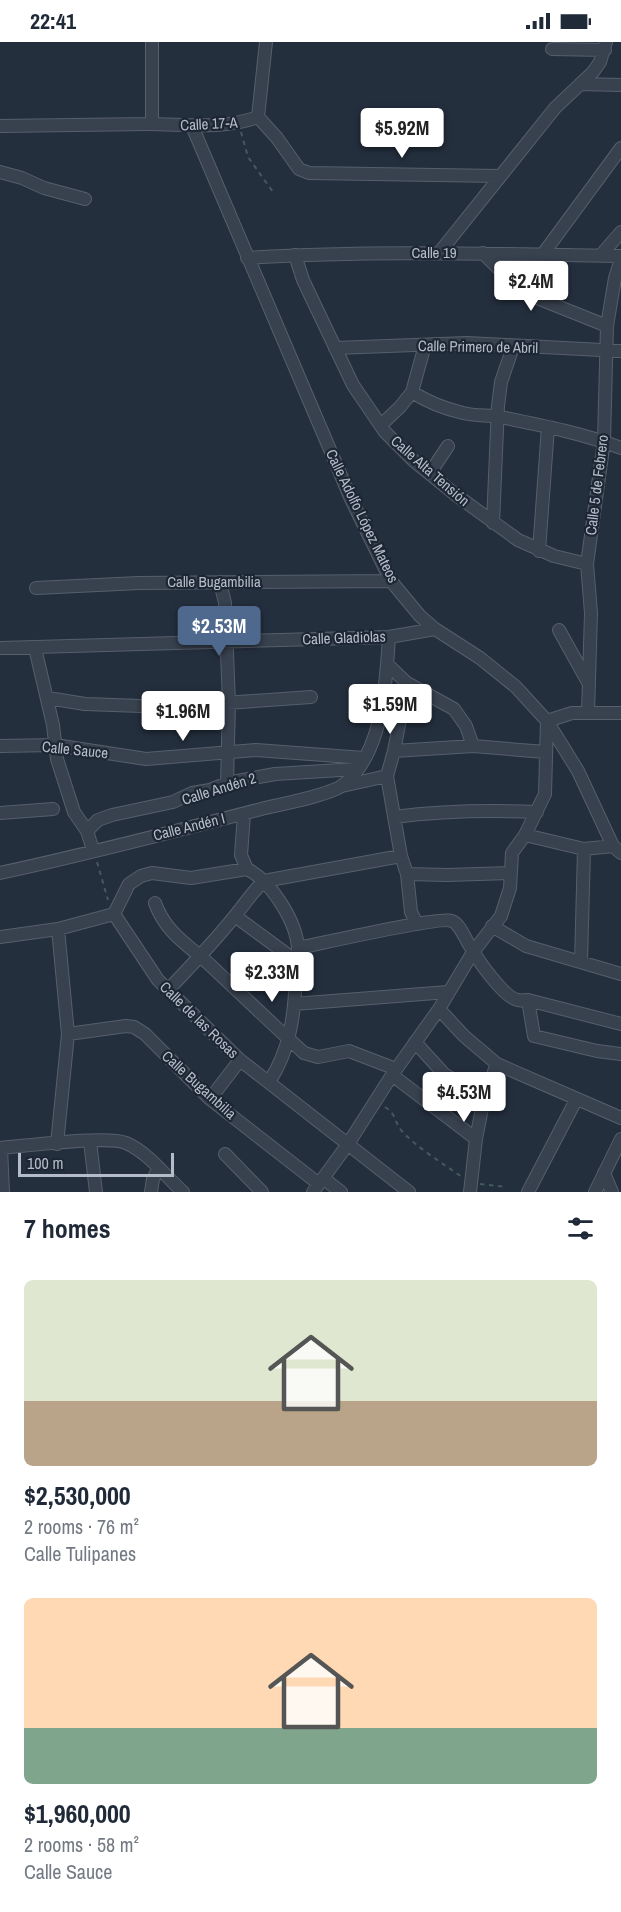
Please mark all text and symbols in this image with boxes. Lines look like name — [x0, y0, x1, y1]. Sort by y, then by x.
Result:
text: 22:41 — [30, 6, 76, 36]
pin: $5.92M — [353, 108, 451, 159]
street label: Calle 17-A — [180, 111, 239, 135]
text: $5.92M — [375, 114, 429, 141]
street label: Calle 19 — [411, 242, 457, 263]
pin: $2.4M — [489, 261, 573, 312]
text: $2.4M — [508, 267, 554, 294]
street label: Calle Primero de Abril — [418, 335, 538, 358]
street label: Calle Alta Tensión — [386, 430, 474, 511]
street label: Calle 5 de Febrero — [580, 433, 613, 536]
street label: Calle Adolfo López Mateos — [321, 445, 404, 586]
street label: Calle Bugambilia — [167, 571, 261, 592]
pin: $2.53M — [170, 606, 268, 657]
text: $2.53M — [192, 612, 246, 639]
street label: Calle Gladiolas — [302, 626, 386, 649]
pin: $1.59M — [341, 684, 439, 735]
text: $1.59M — [363, 690, 417, 717]
pin: $1.96M — [134, 691, 232, 742]
text: $1.96M — [156, 697, 210, 724]
street label: Calle Sauce — [41, 736, 109, 763]
street label: Calle Andén 2 — [179, 767, 259, 810]
street label: Calle Andén I — [151, 807, 227, 846]
pin: $2.33M — [223, 952, 321, 1003]
text: $2.33M — [245, 958, 299, 985]
street label: Calle de las Rosas — [155, 976, 244, 1063]
street label: Calle Bugambilia — [158, 1045, 241, 1124]
pin: $4.53M — [415, 1072, 513, 1123]
text: $4.53M — [437, 1078, 491, 1105]
scale bar — [18, 1150, 174, 1178]
text: 100 m — [27, 1152, 63, 1174]
text: 7 homes — [24, 1211, 111, 1246]
icon: filters — [564, 1212, 597, 1245]
icon: home — [257, 1319, 365, 1427]
text: $2,530,000 — [24, 1478, 131, 1513]
text: 2 rooms · 76 m² — [24, 1513, 139, 1540]
text: Calle Tulipanes — [24, 1540, 136, 1567]
icon: home — [257, 1637, 365, 1745]
text: $1,960,000 — [24, 1796, 131, 1831]
text: 2 rooms · 58 m² — [24, 1831, 139, 1858]
text: Calle Sauce — [24, 1858, 112, 1885]

